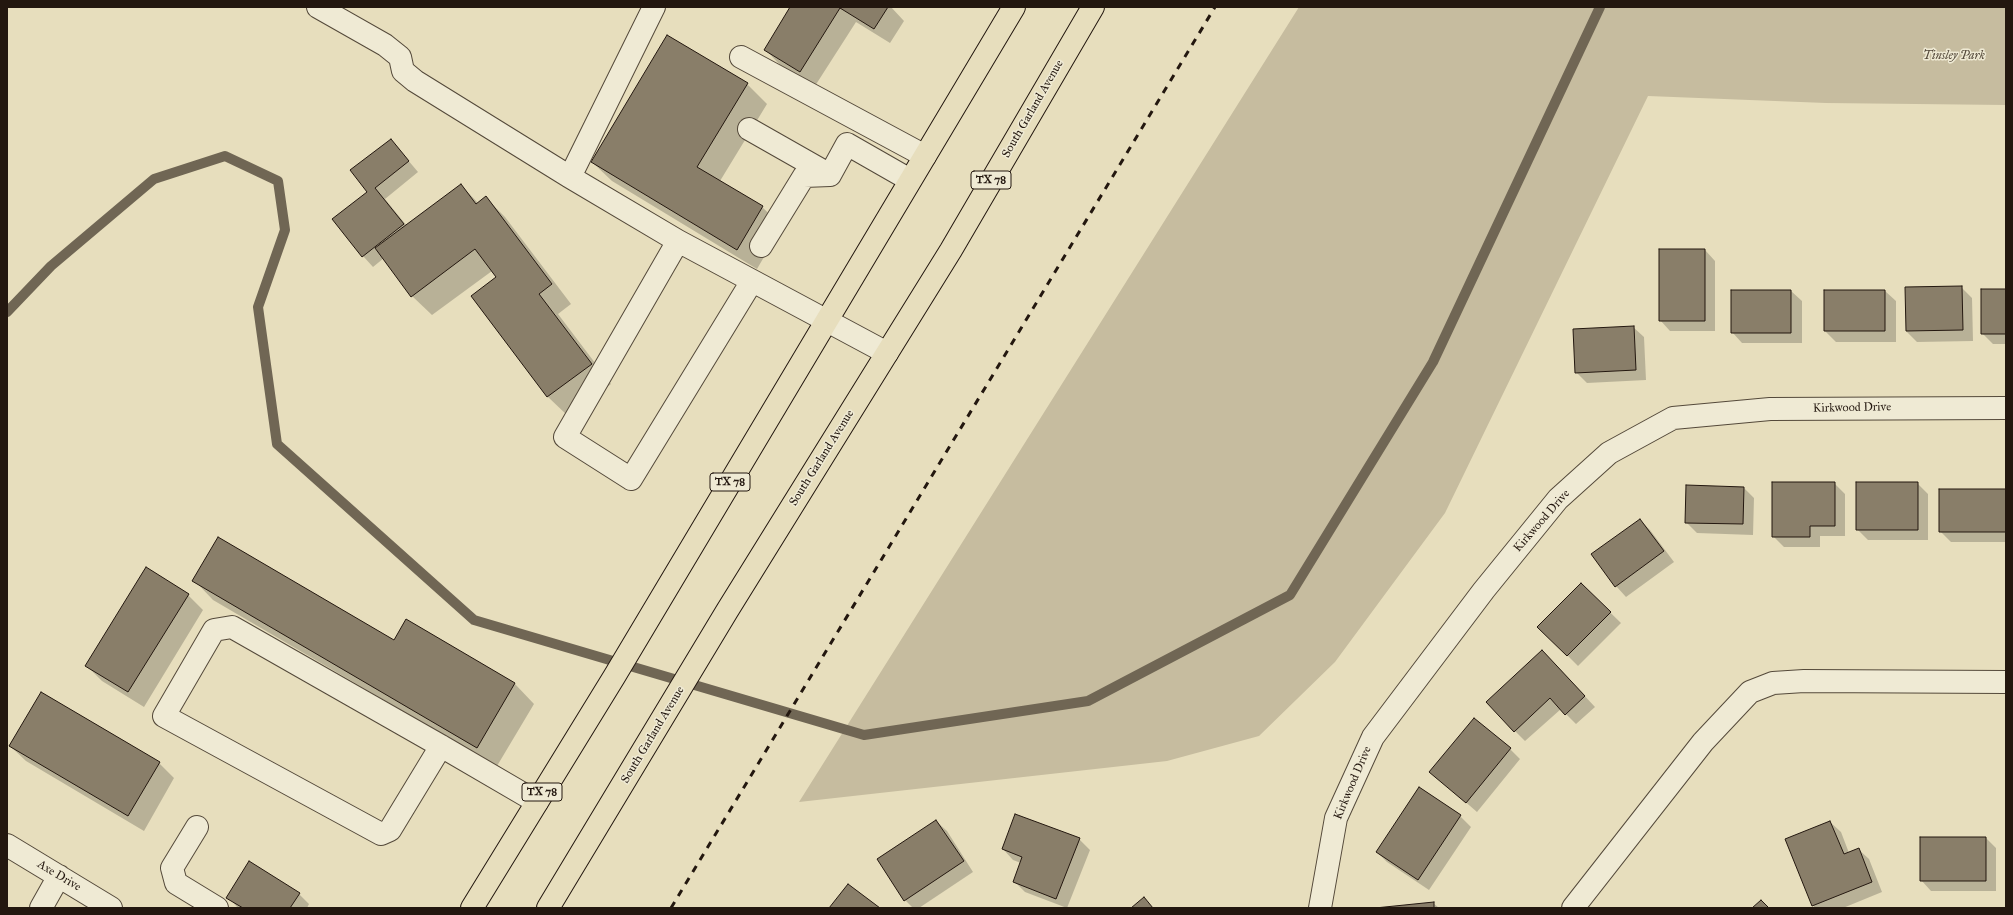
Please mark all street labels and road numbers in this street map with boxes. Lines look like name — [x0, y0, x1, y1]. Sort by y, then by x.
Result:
street label: South Garland Avenue — [999, 57, 1067, 161]
road number: TX 78 — [971, 171, 1011, 189]
street label: Kirkwood Drive — [1813, 400, 1891, 416]
street label: South Garland Avenue — [787, 407, 857, 509]
road number: TX 78 — [710, 473, 750, 491]
street label: Kirkwood Drive — [1511, 487, 1573, 555]
street label: South Garland Avenue — [618, 684, 688, 786]
street label: Kirkwood Drive — [1331, 744, 1375, 822]
road number: TX 78 — [522, 783, 562, 801]
street label: Axe Drive — [34, 857, 84, 895]

